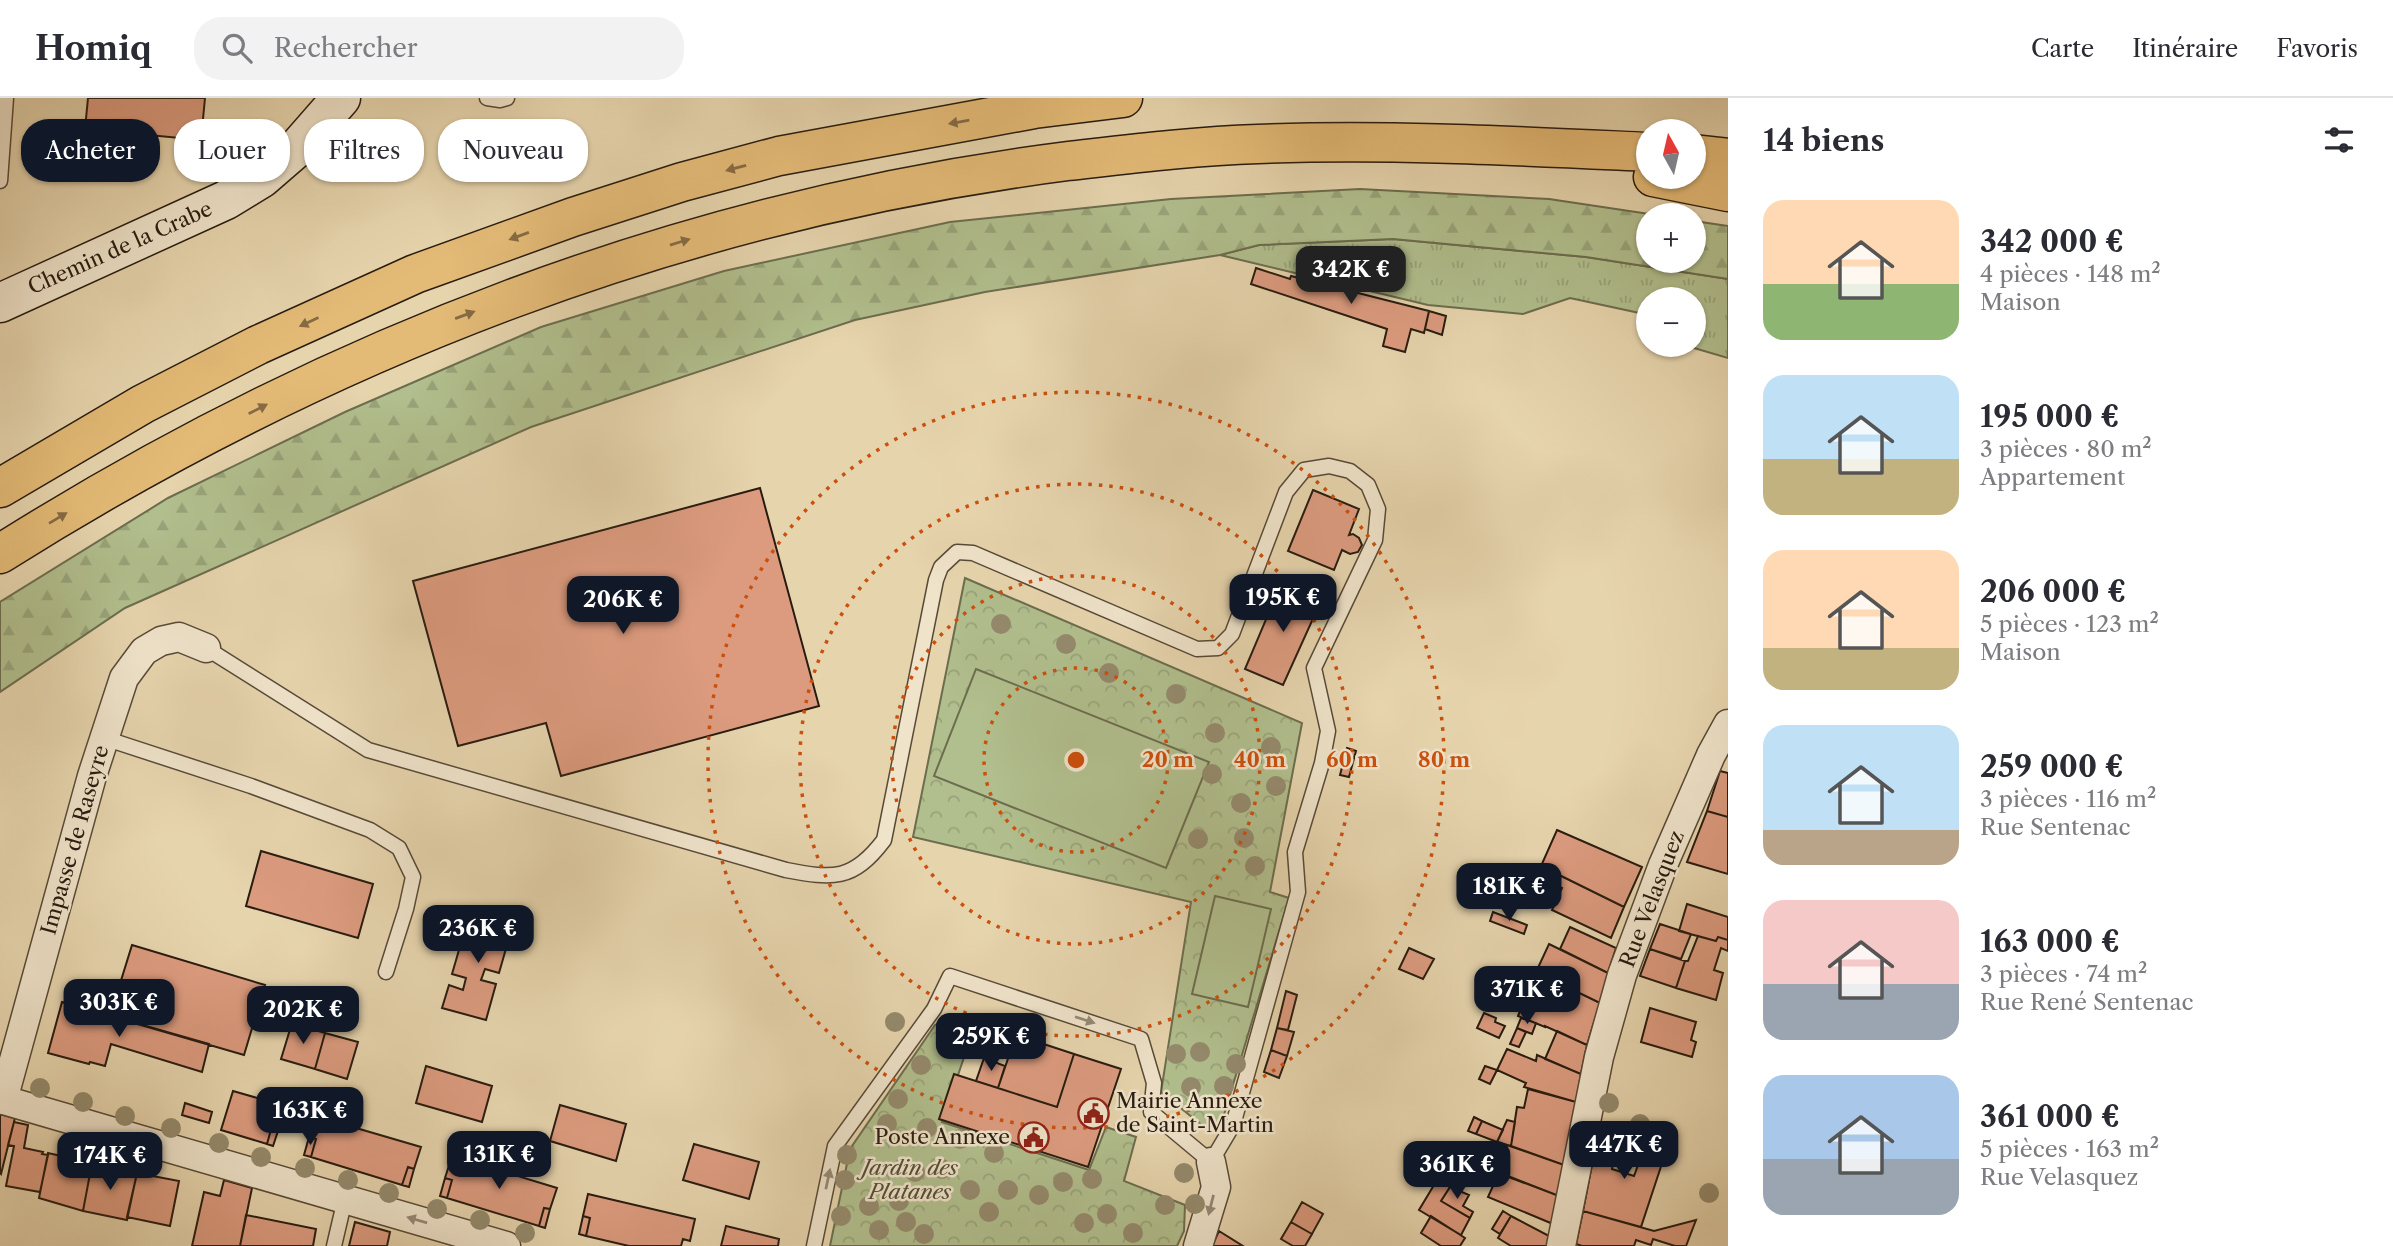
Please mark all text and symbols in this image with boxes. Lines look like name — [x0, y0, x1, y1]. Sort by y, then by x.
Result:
search box — [194, 17, 684, 80]
text: Homiq — [35, 28, 152, 69]
icon: search — [218, 29, 256, 67]
text: Rechercher — [274, 32, 418, 64]
text: Carte — [2031, 34, 2094, 63]
text: Itinéraire — [2132, 34, 2238, 63]
text: Favoris — [2276, 34, 2358, 63]
one-way arrow — [948, 117, 970, 128]
chip: Acheter — [21, 119, 160, 182]
chip: Louer — [174, 119, 290, 182]
chip: Filtres — [304, 119, 424, 182]
chip: Nouveau — [438, 119, 588, 182]
north arrow — [1636, 119, 1706, 189]
map controls — [1636, 119, 1706, 357]
icon: filters — [2320, 121, 2358, 159]
text: 14 biens — [1763, 122, 1884, 159]
one-way arrow — [725, 163, 747, 174]
street label: Chemin de la Crabe — [24, 196, 216, 299]
button: + — [1636, 203, 1706, 273]
text: 342 000 € — [1980, 223, 2124, 260]
icon: home — [1819, 228, 1903, 312]
one-way arrow — [509, 231, 530, 242]
one-way arrow — [670, 236, 691, 246]
pin: 342K € — [1294, 246, 1408, 306]
text: 342K € — [1312, 255, 1390, 283]
text: 4 pièces · 148 m² — [1980, 260, 2161, 288]
button: − — [1636, 287, 1706, 357]
text: Maison — [1980, 288, 2061, 316]
one-way arrow — [455, 310, 476, 321]
one-way arrow — [299, 316, 319, 328]
text: 195 000 € — [1980, 398, 2119, 435]
one-way arrow — [248, 403, 268, 415]
icon: home — [1819, 403, 1903, 487]
text: 3 pièces · 80 m² — [1980, 435, 2152, 463]
text: Appartement — [1980, 463, 2125, 491]
one-way arrow — [49, 512, 68, 524]
text: 206 000 € — [1980, 573, 2126, 610]
pin: 195K € — [1226, 574, 1340, 634]
pin: 206K € — [566, 576, 680, 636]
icon: home — [1819, 578, 1903, 662]
text: 195K € — [1246, 583, 1320, 611]
text: 206K € — [583, 585, 663, 613]
text: 5 pièces · 123 m² — [1980, 610, 2159, 638]
text: Maison — [1980, 638, 2061, 666]
street label: Impasse de Raseyre — [35, 742, 114, 938]
text: 20 m — [1142, 747, 1194, 772]
text: 40 m — [1234, 747, 1286, 772]
text: 60 m — [1326, 747, 1378, 772]
text: 80 m — [1418, 747, 1470, 772]
centre of rings — [1064, 748, 1088, 772]
text: 259 000 € — [1980, 748, 2124, 785]
icon: home — [1819, 753, 1903, 837]
text: 3 pièces · 116 m² — [1980, 785, 2156, 813]
text: Rue Sentenac — [1980, 813, 2131, 841]
street label: Rue Velasquez — [1614, 827, 1689, 971]
pin: 181K € — [1452, 864, 1566, 923]
text: 181K € — [1472, 872, 1546, 900]
pin: 236K € — [421, 906, 535, 965]
text: 236K € — [439, 914, 517, 942]
text: 163 000 € — [1980, 923, 2120, 960]
icon: home — [1819, 928, 1903, 1012]
text: 3 pièces · 74 m² — [1980, 960, 2147, 988]
pin: 371K € — [1470, 967, 1584, 1026]
text: 371K € — [1490, 975, 1564, 1003]
pin: 303K € — [62, 979, 176, 1039]
pin: 202K € — [246, 986, 360, 1046]
text: 303K € — [80, 988, 158, 1016]
text: Rue René Sentenac — [1980, 988, 2194, 1016]
text: 202K € — [263, 995, 343, 1023]
pin: 259K € — [934, 1014, 1048, 1073]
one-way arrow — [1074, 1015, 1095, 1026]
text: 259K € — [952, 1022, 1030, 1050]
pin: 163K € — [253, 1088, 367, 1147]
place label: Mairie Annexe de Saint-Martin — [1116, 1088, 1274, 1137]
text: 163K € — [272, 1096, 348, 1124]
public building icon: Mairie Annexe de Saint-Martin — [1076, 1096, 1110, 1130]
text: 361 000 € — [1980, 1098, 2120, 1135]
icon: home — [1819, 1103, 1903, 1187]
public building icon: Poste Annexe — [1016, 1120, 1050, 1154]
pin: 447K € — [1567, 1122, 1681, 1181]
place label: Poste Annexe — [875, 1124, 1010, 1149]
text: 447K € — [1585, 1130, 1663, 1158]
pin: 174K € — [53, 1132, 167, 1192]
pin: 131K € — [442, 1132, 556, 1191]
text: 5 pièces · 163 m² — [1980, 1135, 2159, 1163]
text: 131K € — [463, 1140, 535, 1168]
text: 174K € — [73, 1141, 147, 1169]
pin: 361K € — [1400, 1142, 1514, 1201]
text: 361K € — [1419, 1150, 1495, 1178]
park label: Jardin des Platanes — [856, 1155, 959, 1204]
text: Rue Velasquez — [1980, 1163, 2138, 1191]
one-way arrow — [823, 1168, 834, 1190]
one-way arrow — [1205, 1194, 1216, 1216]
one-way arrow — [406, 1214, 427, 1224]

